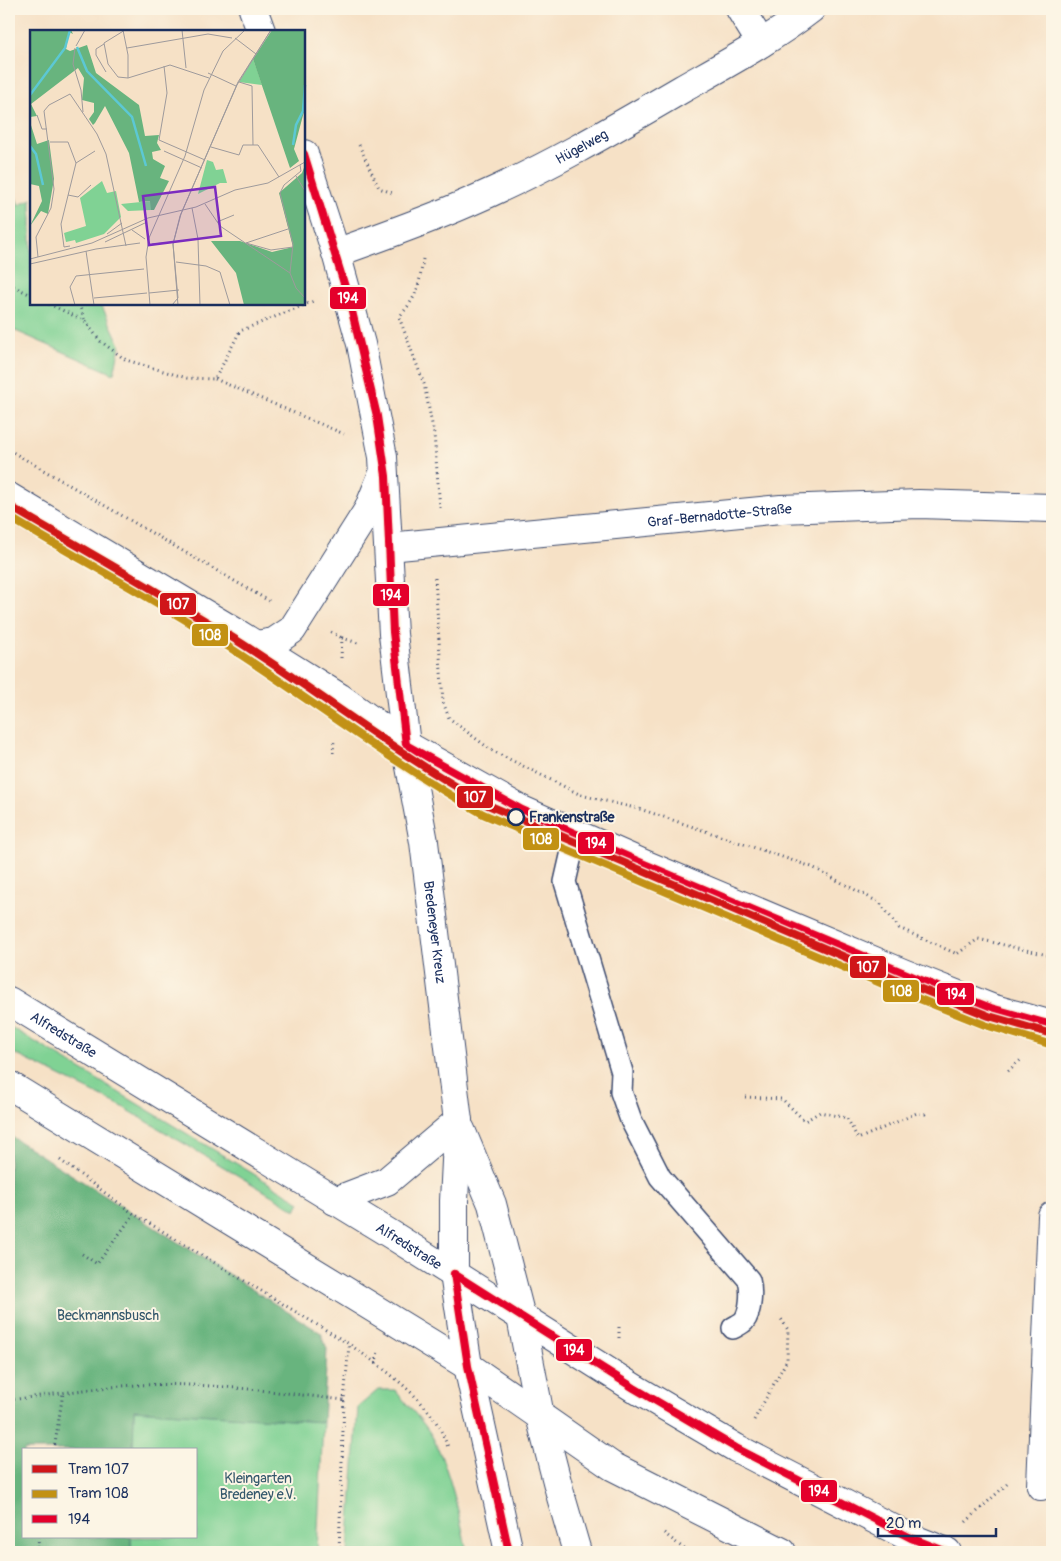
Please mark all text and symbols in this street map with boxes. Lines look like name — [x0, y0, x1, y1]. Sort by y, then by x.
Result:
inset map — [30, 30, 305, 305]
street label: Hügelweg — [553, 126, 611, 168]
line badge: 194 — [329, 286, 367, 310]
text: 194 — [338, 290, 359, 307]
street label: Graf-Bernadotte-Straße — [647, 501, 792, 531]
line badge: 194 — [372, 583, 410, 607]
text: 194 — [381, 587, 402, 604]
line badge: 107 — [159, 592, 197, 616]
text: 107 — [167, 596, 190, 613]
line badge: 108 — [191, 623, 229, 647]
text: 108 — [199, 627, 221, 644]
line badge: 107 — [456, 785, 494, 809]
text: 107 — [464, 789, 487, 806]
marker: Frankenstraße — [507, 808, 525, 826]
place label: Frankenstraße — [529, 809, 616, 826]
line badge: 108 — [522, 827, 560, 851]
text: 108 — [530, 831, 552, 848]
line badge: 194 — [577, 831, 615, 855]
text: 194 — [586, 835, 607, 852]
street label: Bredeneyer Kreuz — [420, 880, 449, 984]
line badge: 107 — [849, 955, 887, 979]
text: 107 — [857, 959, 880, 976]
line badge: 108 — [882, 979, 920, 1003]
line badge: 194 — [936, 982, 975, 1006]
text: 108 — [890, 983, 912, 1000]
text: 194 — [946, 986, 967, 1003]
street label: Alfredstraße — [27, 1008, 100, 1062]
street label: Alfredstraße — [373, 1219, 445, 1273]
park label: Beckmannsbusch — [57, 1307, 159, 1324]
line badge: 194 — [555, 1338, 593, 1362]
text: 194 — [564, 1342, 585, 1359]
legend — [22, 1448, 198, 1538]
text: Tram 107 — [68, 1460, 129, 1479]
park label: Kleingarten Bredeney e.V. — [220, 1470, 296, 1503]
line badge: 194 — [800, 1479, 838, 1503]
text: 194 — [809, 1483, 830, 1500]
text: Tram 108 — [68, 1484, 129, 1503]
scale bar — [878, 1506, 996, 1538]
text: 194 — [68, 1510, 91, 1529]
text: 20 m — [886, 1514, 921, 1533]

